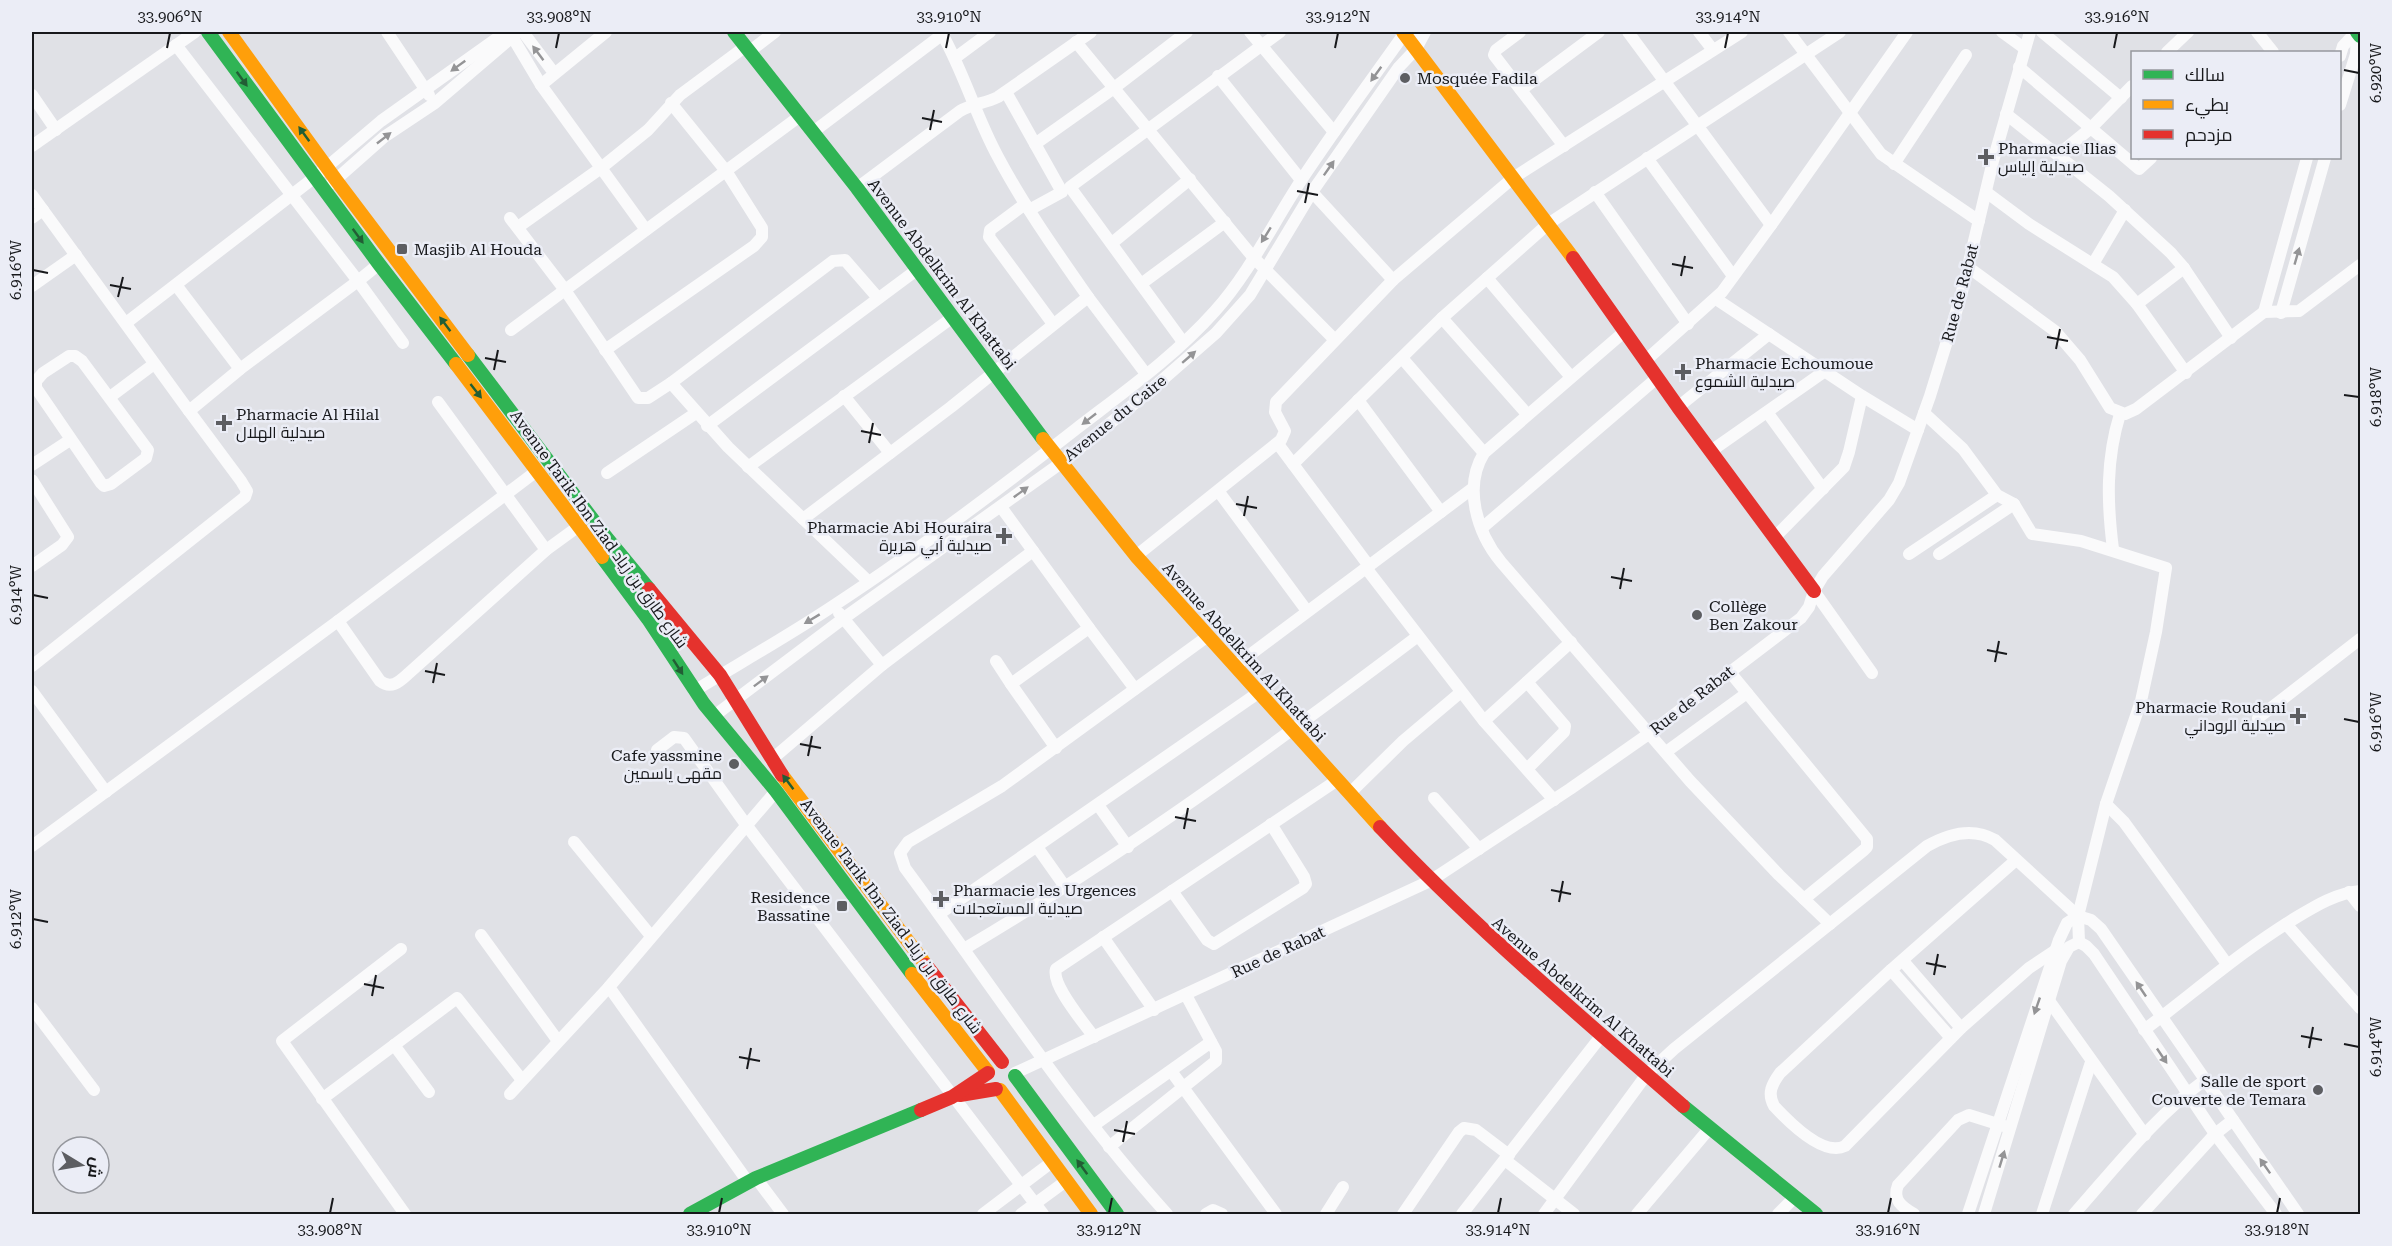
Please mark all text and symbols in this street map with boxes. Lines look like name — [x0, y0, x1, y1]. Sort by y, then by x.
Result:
text: 33.906°N — [137, 8, 203, 26]
text: 33.908°N — [526, 8, 592, 26]
text: 33.910°N — [916, 8, 982, 26]
text: 33.912°N — [1305, 8, 1371, 26]
text: 33.914°N — [1695, 8, 1761, 26]
text: 33.916°N — [2084, 8, 2150, 26]
text: 6.920°W — [2367, 42, 2385, 103]
one-way arrow — [532, 45, 544, 61]
legend — [2131, 51, 2341, 159]
one-way arrow — [451, 60, 467, 72]
text: سالك — [2185, 64, 2225, 85]
one-way arrow — [1370, 66, 1382, 82]
place label: Mosquée Fadila — [1417, 69, 1538, 88]
one-way arrow — [236, 71, 248, 86]
marker: Mosquée Fadila — [1398, 71, 1412, 85]
text: بطيء — [2185, 94, 2229, 119]
text: مزدحم — [2185, 124, 2233, 147]
one-way arrow — [298, 126, 310, 141]
one-way arrow — [377, 132, 392, 144]
place label: Pharmacie Ilias صيدلية إلياس — [1998, 139, 2116, 177]
marker: Pharmacie Ilias صيدلية إلياس — [1979, 150, 1993, 164]
one-way arrow — [1323, 161, 1335, 177]
street label: Avenue Abdelkrim Al Khattabi — [864, 175, 1020, 373]
one-way arrow — [352, 227, 364, 243]
one-way arrow — [1261, 227, 1272, 243]
text: 6.916°W — [7, 239, 25, 300]
place label: Masjib Al Houda — [414, 240, 542, 259]
marker: Masjib Al Houda — [395, 242, 409, 256]
street label: Rue de Rabat — [1938, 242, 1982, 344]
one-way arrow — [2293, 247, 2302, 265]
one-way arrow — [439, 316, 451, 332]
one-way arrow — [1181, 351, 1196, 364]
place label: Pharmacie Echoumoue صيدلية الشموع — [1695, 354, 1874, 393]
marker: Pharmacie Echoumoue صيدلية الشموع — [1676, 365, 1690, 379]
text: 6.918°W — [2367, 366, 2385, 427]
street label: Avenue du Caire — [1060, 371, 1170, 465]
one-way arrow — [470, 383, 482, 398]
place label: Pharmacie Al Hilal صيدلية الهلال — [236, 405, 379, 443]
street label: Avenue Tarik Ibn Ziad شارع طارق بن زياد — [505, 406, 692, 653]
one-way arrow — [1081, 412, 1096, 424]
marker: Pharmacie Al Hilal صيدلية الهلال — [217, 416, 231, 430]
one-way arrow — [1012, 486, 1028, 498]
place label: Pharmacie Abi Houraira صيدلية أبي هريرة — [807, 518, 992, 559]
marker: Pharmacie Abi Houraira صيدلية أبي هريرة — [997, 529, 1011, 543]
street label: Avenue Abdelkrim Al Khattabi — [1158, 559, 1330, 745]
text: 6.914°W — [7, 564, 25, 625]
place label: Collège Ben Zakour — [1709, 597, 1798, 634]
marker: Collège Ben Zakour — [1690, 608, 1704, 622]
one-way arrow — [804, 614, 820, 625]
one-way arrow — [672, 658, 684, 674]
street label: Rue de Rabat — [1646, 661, 1738, 739]
one-way arrow — [753, 675, 769, 687]
text: 6.916°W — [2367, 691, 2385, 752]
place label: Pharmacie Roudani صيدلية الروداني — [2135, 698, 2286, 739]
marker: Pharmacie Roudani صيدلية الروداني — [2291, 709, 2305, 723]
place label: Cafe yassmine مقهى ياسمين — [611, 746, 722, 784]
marker: Cafe yassmine مقهى ياسمين — [727, 757, 741, 771]
one-way arrow — [782, 775, 794, 790]
street label: Avenue Tarik Ibn Ziad شارع طارق بن زياد — [795, 795, 986, 1039]
place label: Pharmacie les Urgences صيدلية المستعجلات — [953, 881, 1136, 918]
text: 6.912°W — [7, 888, 25, 949]
place label: Residence Bassatine — [751, 888, 830, 925]
marker: Pharmacie les Urgences صيدلية المستعجلات — [934, 892, 948, 906]
marker: Residence Bassatine — [835, 899, 849, 913]
street label: Avenue Abdelkrim Al Khattabi — [1488, 913, 1678, 1081]
street label: Rue de Rabat — [1228, 922, 1328, 982]
one-way arrow — [2135, 982, 2147, 998]
one-way arrow — [2031, 997, 2041, 1015]
text: 6.914°W — [2367, 1016, 2385, 1077]
one-way arrow — [2156, 1048, 2168, 1064]
place label: Salle de sport Couverte de Temara — [2152, 1072, 2306, 1109]
marker: Salle de sport Couverte de Temara — [2311, 1083, 2325, 1097]
north arrow — [51, 1135, 111, 1195]
one-way arrow — [1998, 1150, 2007, 1168]
text: ش — [84, 1156, 107, 1180]
one-way arrow — [2259, 1159, 2271, 1175]
one-way arrow — [1076, 1160, 1088, 1176]
text: 33.908°N — [297, 1221, 363, 1239]
text: 33.910°N — [686, 1221, 752, 1239]
text: 33.912°N — [1076, 1221, 1142, 1239]
text: 33.914°N — [1465, 1221, 1531, 1239]
text: 33.916°N — [1855, 1221, 1921, 1239]
text: 33.918°N — [2244, 1221, 2310, 1239]

